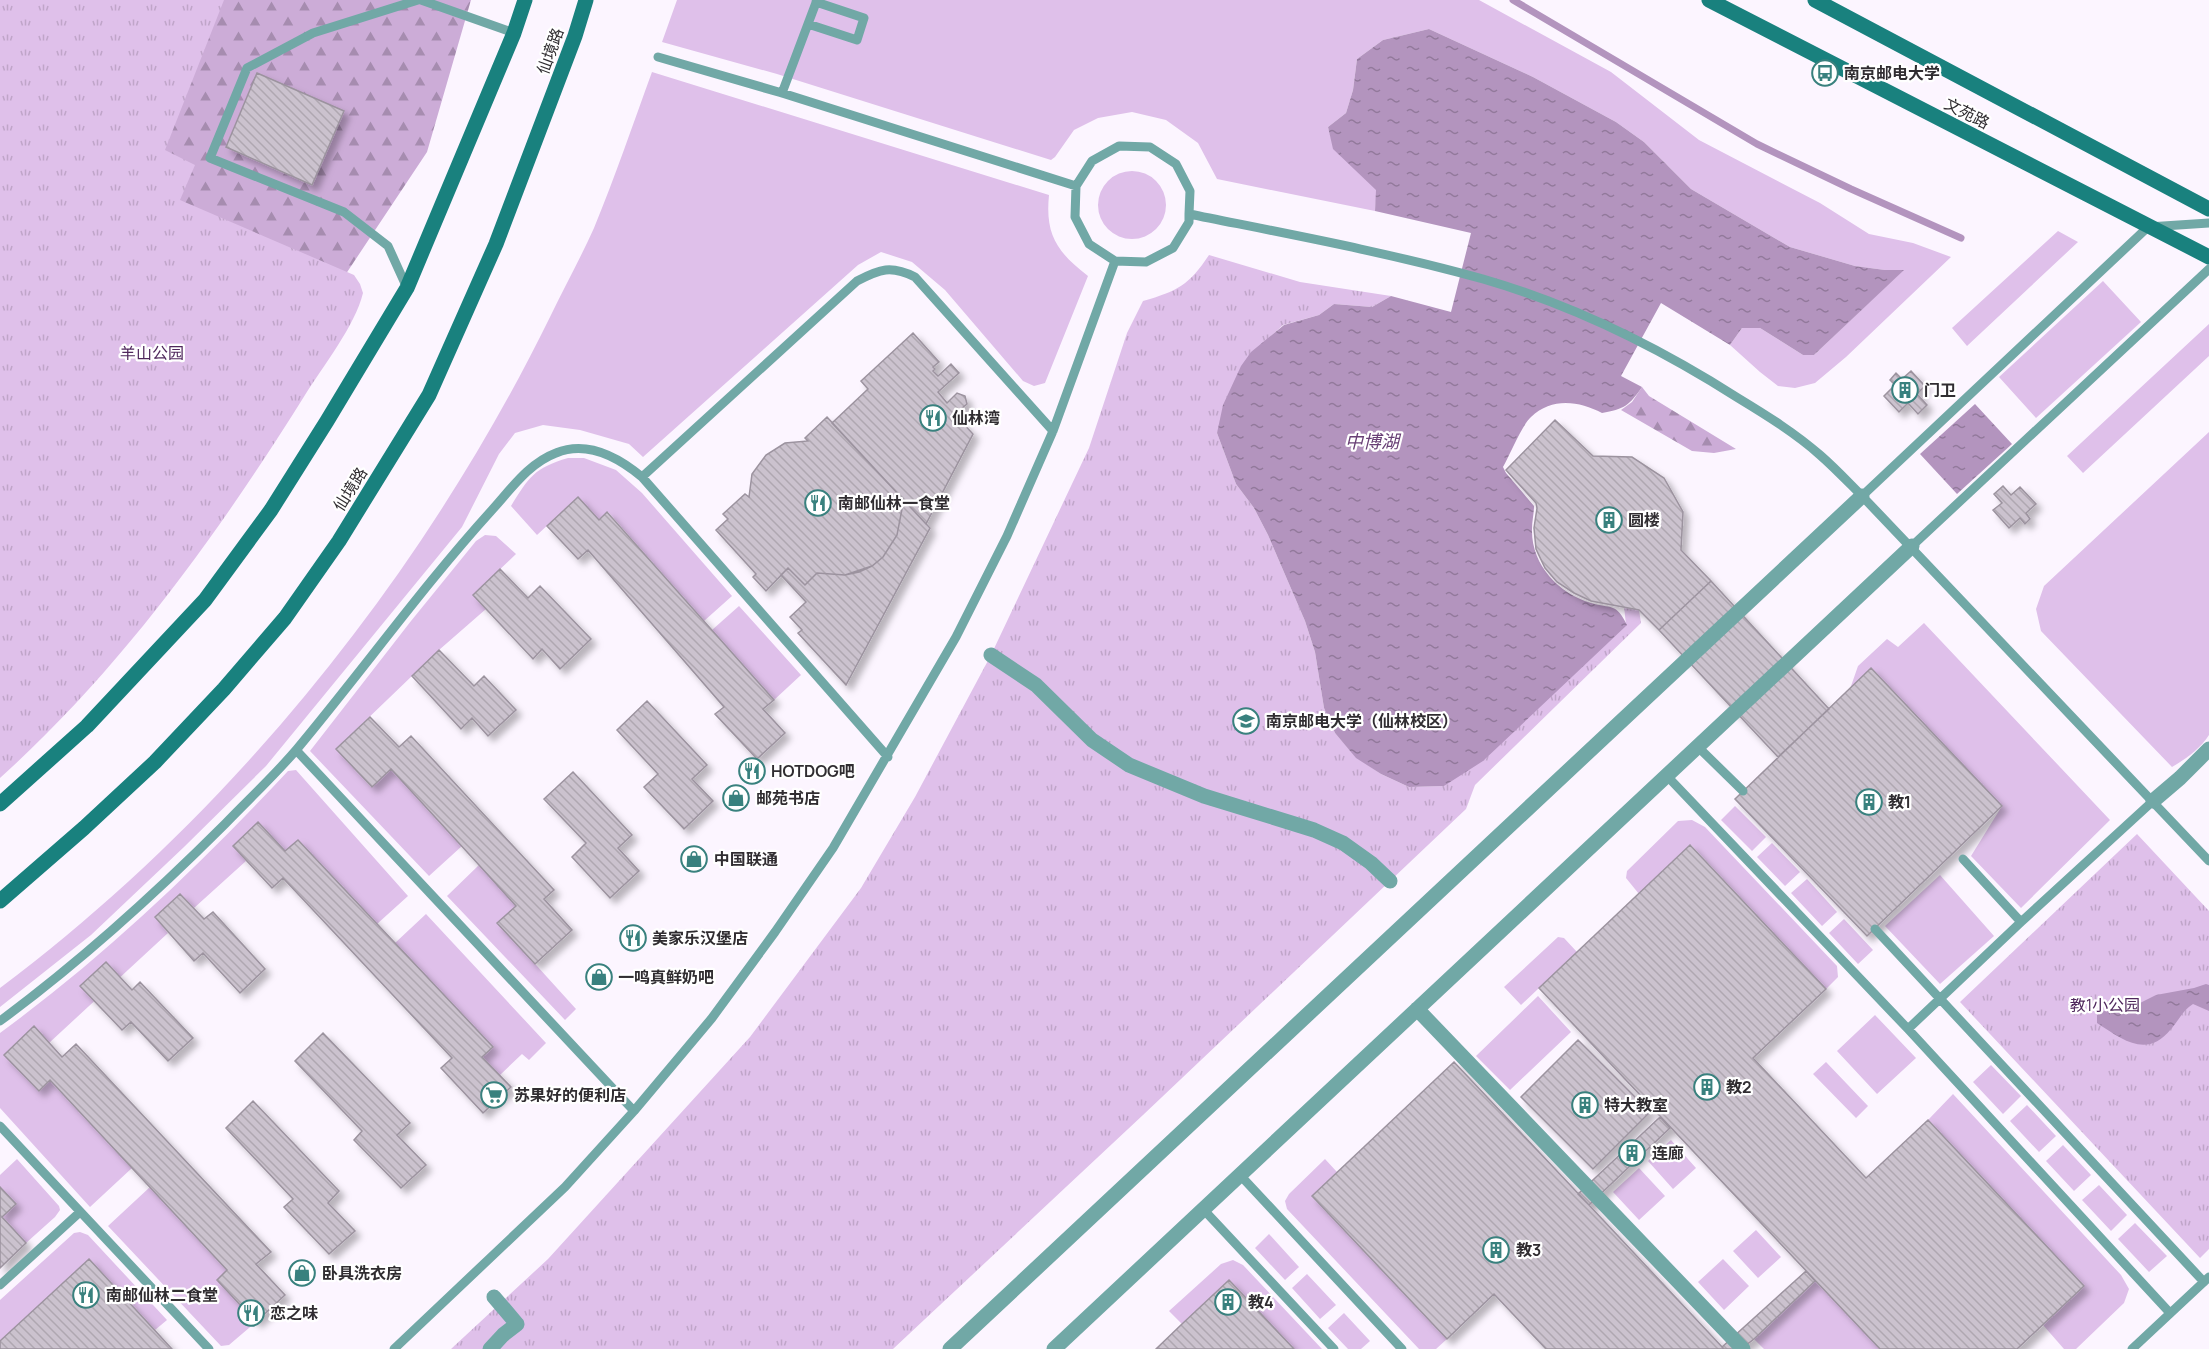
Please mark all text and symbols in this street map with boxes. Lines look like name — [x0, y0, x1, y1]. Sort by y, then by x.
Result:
street label: 仙境路 — [531, 25, 569, 77]
bus stop icon: 南京邮电大学 — [1810, 58, 1840, 88]
place label: 南京邮电大学 — [1844, 62, 1940, 84]
street label: 文苑路 — [1941, 92, 1993, 134]
park label: 羊山公园 — [120, 342, 184, 364]
building icon: 门卫 — [1890, 375, 1920, 405]
place label: 门卫 — [1924, 379, 1956, 401]
restaurant icon: 仙林湾 — [918, 403, 948, 433]
place label: 仙林湾 — [952, 407, 1000, 429]
water label: 中博湖 — [1345, 429, 1402, 453]
street label: 仙境路 — [328, 463, 372, 515]
restaurant icon: 南邮仙林一食堂 — [803, 488, 833, 518]
place label: 南邮仙林一食堂 — [838, 492, 950, 514]
building icon: 圆楼 — [1594, 505, 1624, 535]
place label: 圆楼 — [1628, 509, 1660, 531]
school or university icon: 南京邮电大学（仙林校区） — [1231, 706, 1261, 736]
place label: 南京邮电大学（仙林校区） — [1266, 710, 1458, 732]
restaurant icon: HOTDOG吧 — [737, 756, 767, 786]
place label: HOTDOG吧 — [771, 760, 855, 782]
shop icon: 邮苑书店 — [721, 783, 751, 813]
place label: 邮苑书店 — [756, 787, 820, 809]
building icon: 教1 — [1854, 787, 1884, 817]
place label: 教1 — [1888, 791, 1911, 813]
shop icon: 中国联通 — [679, 844, 709, 874]
place label: 中国联通 — [714, 848, 778, 870]
restaurant icon: 美家乐汉堡店 — [618, 923, 648, 953]
place label: 美家乐汉堡店 — [652, 927, 748, 949]
shop icon: 一鸣真鲜奶吧 — [584, 962, 614, 992]
place label: 一鸣真鲜奶吧 — [618, 966, 714, 988]
park label: 教1小公园 — [2070, 994, 2140, 1016]
building icon: 教2 — [1692, 1072, 1722, 1102]
place label: 教2 — [1726, 1076, 1752, 1098]
supermarket icon: 苏果好的便利店 — [479, 1080, 509, 1110]
place label: 苏果好的便利店 — [514, 1084, 626, 1106]
building icon: 特大教室 — [1570, 1090, 1600, 1120]
place label: 特大教室 — [1604, 1094, 1668, 1116]
building icon: 连廊 — [1617, 1138, 1647, 1168]
place label: 连廊 — [1651, 1142, 1684, 1164]
building icon: 教3 — [1481, 1235, 1511, 1265]
place label: 教3 — [1516, 1239, 1541, 1261]
shop icon: 卧具洗衣房 — [287, 1258, 317, 1288]
place label: 卧具洗衣房 — [322, 1262, 402, 1284]
restaurant icon: 南邮仙林二食堂 — [71, 1280, 101, 1310]
place label: 南邮仙林二食堂 — [106, 1284, 218, 1306]
building icon: 教4 — [1213, 1287, 1243, 1317]
place label: 教4 — [1248, 1291, 1274, 1313]
restaurant icon: 恋之味 — [236, 1298, 266, 1328]
place label: 恋之味 — [270, 1302, 318, 1324]

